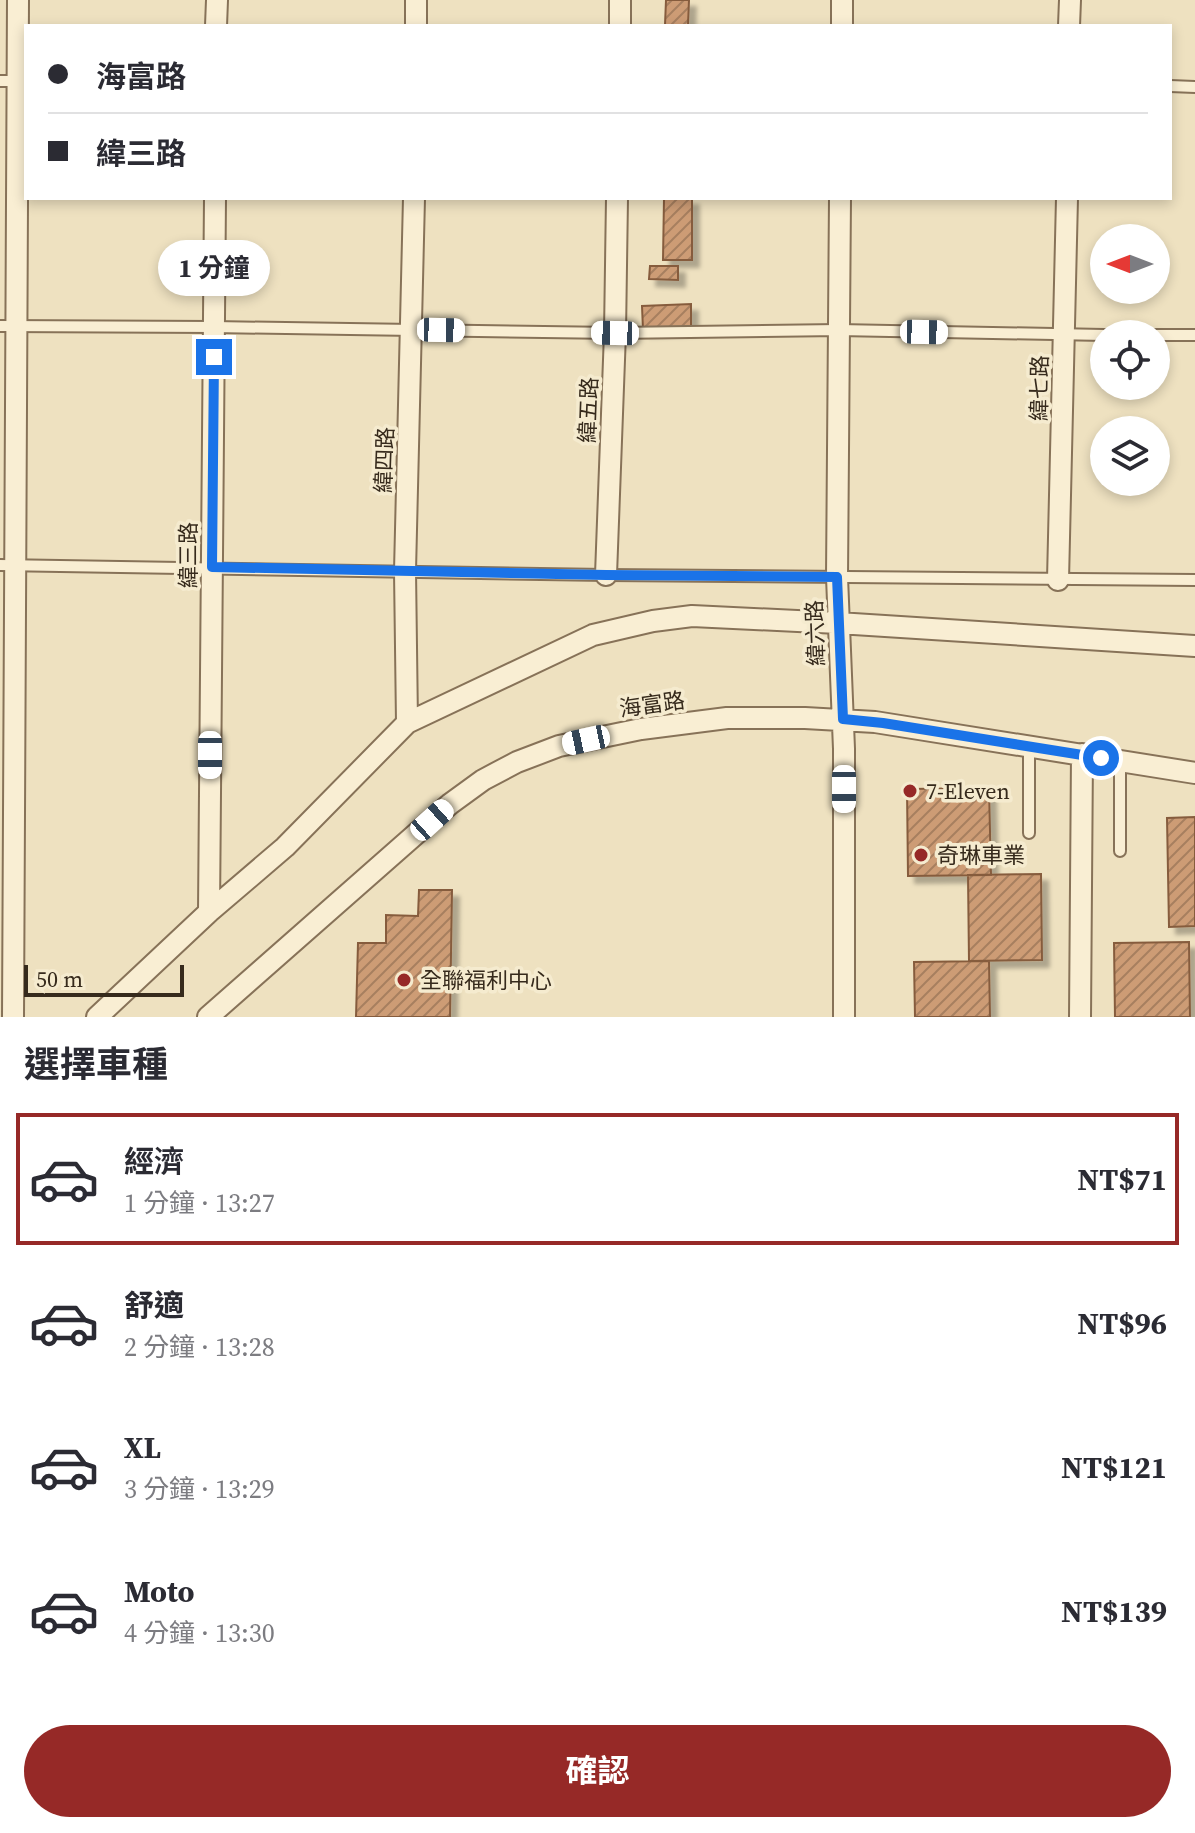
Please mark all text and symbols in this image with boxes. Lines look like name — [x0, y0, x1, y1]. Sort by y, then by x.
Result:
text: 海富路 — [96, 56, 186, 97]
text: 緯三路 — [96, 133, 186, 174]
north arrow — [1090, 224, 1170, 304]
map controls — [1090, 224, 1170, 496]
callout: 1 分鐘 — [158, 241, 270, 297]
text: 1 分鐘 — [178, 250, 250, 286]
car — [417, 318, 465, 342]
car — [900, 320, 948, 344]
button: locate — [1090, 320, 1170, 400]
car — [591, 321, 639, 345]
route end — [196, 339, 232, 375]
street label: 緯七路 — [1023, 355, 1055, 421]
street label: 緯五路 — [572, 376, 604, 444]
button: layers — [1090, 416, 1170, 496]
street label: 緯四路 — [368, 426, 400, 494]
street label: 緯三路 — [173, 522, 203, 588]
street label: 緯六路 — [799, 599, 831, 667]
street label: 海富路 — [617, 685, 687, 723]
car — [560, 723, 612, 757]
car — [198, 731, 222, 779]
route start — [1083, 740, 1119, 776]
car — [832, 765, 856, 813]
place label: 7-Eleven — [926, 776, 1010, 806]
marker: 7-Eleven — [901, 782, 919, 800]
car — [406, 795, 458, 845]
place label: 奇琳車業 — [937, 840, 1025, 870]
marker: 奇琳車業 — [912, 846, 930, 864]
scale bar — [24, 961, 184, 997]
text: 50 m — [36, 964, 83, 994]
place label: 全聯福利中心 — [420, 965, 552, 995]
marker: 全聯福利中心 — [395, 971, 413, 989]
text: 選擇車種 — [24, 1040, 168, 1089]
text: 經濟 — [124, 1141, 184, 1182]
icon: car — [28, 1143, 100, 1215]
text: NT$71 — [1077, 1159, 1167, 1200]
text: 1 分鐘 · 13:27 — [124, 1185, 275, 1221]
text: 舒適 — [124, 1285, 184, 1326]
icon: car — [28, 1287, 100, 1359]
text: NT$96 — [1077, 1303, 1167, 1344]
text: 2 分鐘 · 13:28 — [124, 1329, 275, 1365]
text: XL — [124, 1427, 161, 1468]
icon: car — [28, 1431, 100, 1503]
text: NT$121 — [1061, 1447, 1167, 1488]
text: 3 分鐘 · 13:29 — [124, 1471, 275, 1507]
text: Moto — [124, 1571, 195, 1612]
icon: car — [28, 1575, 100, 1647]
text: NT$139 — [1061, 1591, 1167, 1632]
text: 4 分鐘 · 13:30 — [124, 1615, 275, 1651]
button: 確認 — [24, 1725, 1171, 1817]

